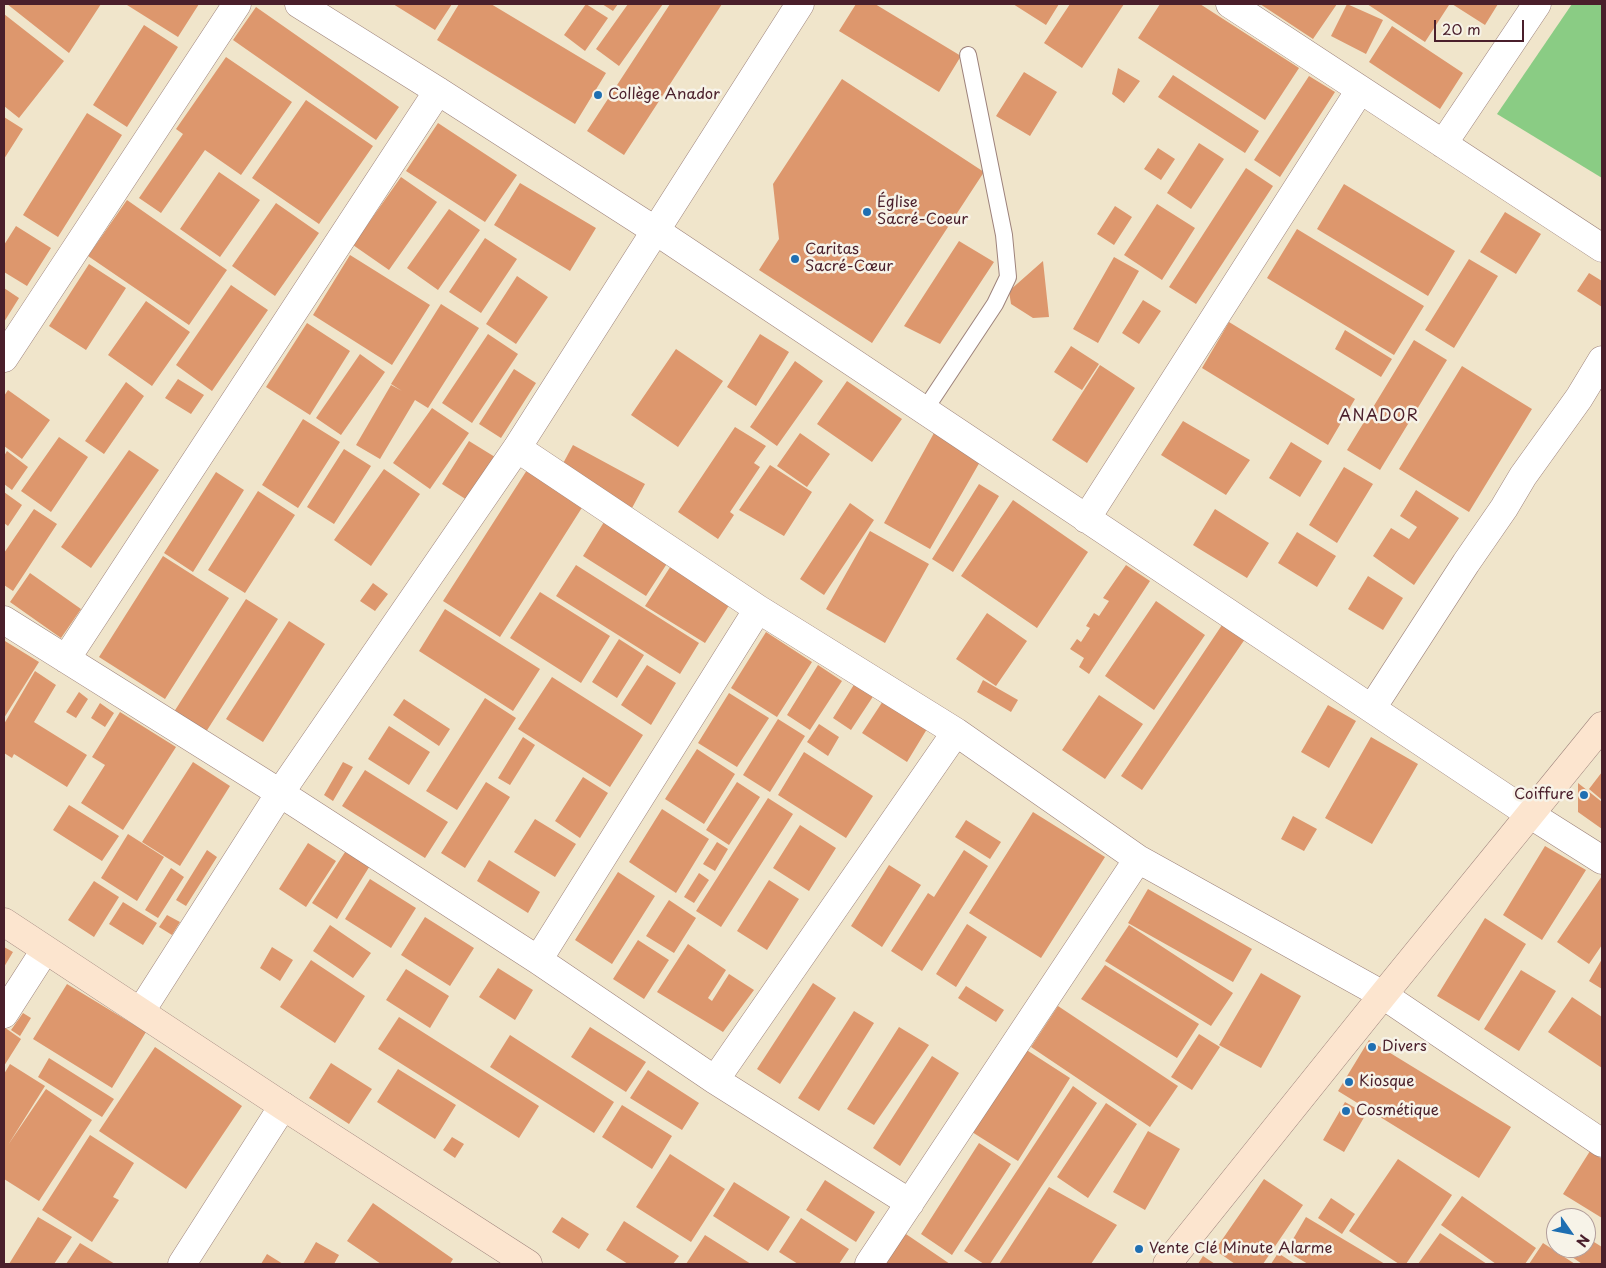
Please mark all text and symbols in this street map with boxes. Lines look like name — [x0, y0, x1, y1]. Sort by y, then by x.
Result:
scale bar — [1436, 10, 1526, 42]
text: 20 m — [1442, 17, 1481, 40]
place label: Collège Anador — [608, 86, 720, 104]
marker: Collège Anador — [592, 89, 604, 101]
place label: Église Sacré-Coeur — [877, 194, 968, 229]
marker: Église Sacré-Coeur — [861, 206, 873, 218]
place label: Caritas Sacré-Cœur — [805, 241, 893, 276]
marker: Caritas Sacré-Cœur — [789, 253, 801, 265]
district label: ANADOR — [1338, 407, 1420, 427]
place label: Coiffure — [1514, 786, 1574, 804]
marker: Coiffure — [1578, 789, 1590, 801]
place label: Divers — [1382, 1038, 1427, 1056]
marker: Divers — [1366, 1041, 1378, 1053]
place label: Kiosque — [1359, 1073, 1414, 1091]
marker: Kiosque — [1343, 1076, 1355, 1088]
place label: Cosmétique — [1356, 1102, 1439, 1120]
marker: Cosmétique — [1340, 1105, 1352, 1117]
north arrow — [1546, 1208, 1596, 1258]
text: N — [1571, 1231, 1595, 1251]
place label: Vente Clé Minute Alarme — [1149, 1240, 1332, 1258]
marker: Vente Clé Minute Alarme — [1133, 1243, 1145, 1255]

